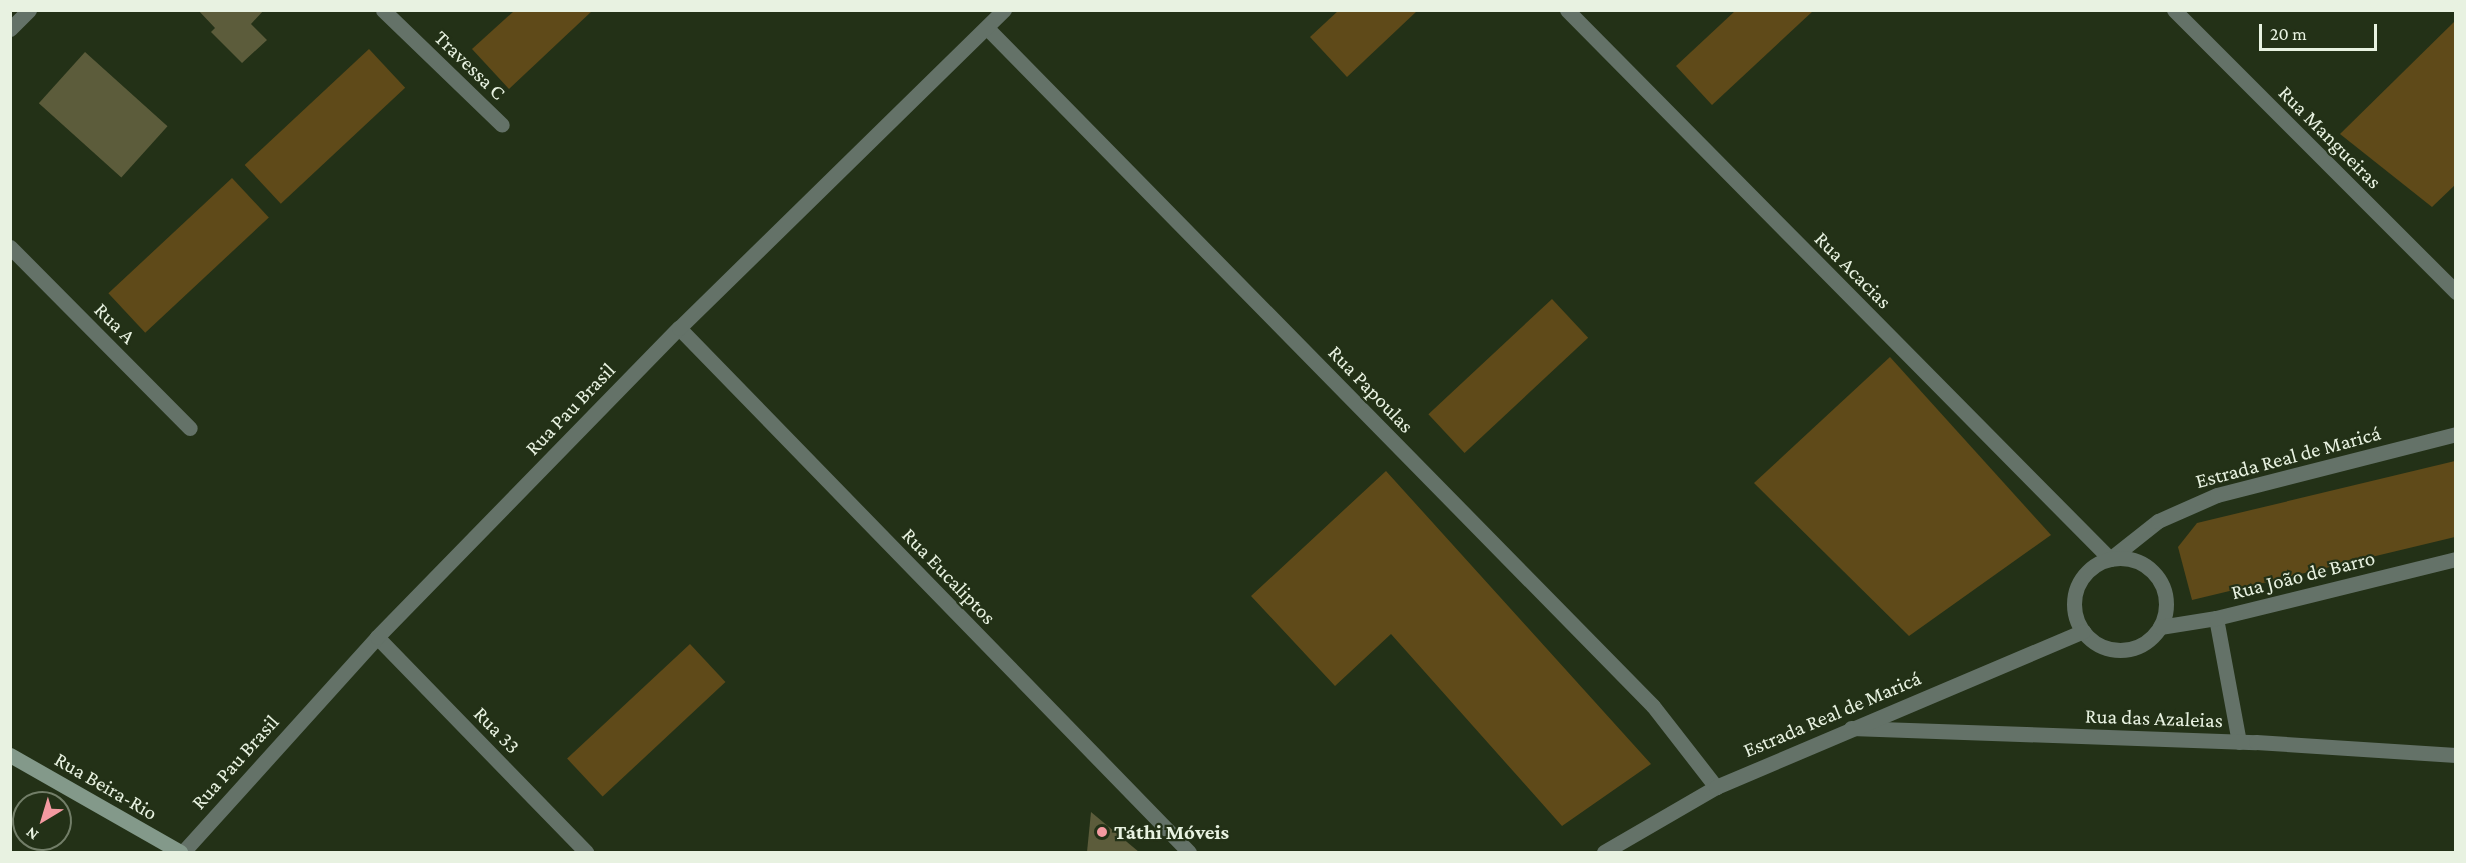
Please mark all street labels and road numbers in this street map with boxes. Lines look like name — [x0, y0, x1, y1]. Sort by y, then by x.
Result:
street label: Travessa C — [429, 25, 511, 105]
street label: Rua Mangueiras — [2273, 80, 2387, 194]
street label: Rua Acacias — [1809, 226, 1897, 314]
street label: Rua A — [89, 297, 141, 349]
street label: Rua Papoulas — [1323, 340, 1419, 438]
street label: Rua Pau Brasil — [520, 358, 620, 460]
street label: Estrada Real de Maricá — [2193, 420, 2383, 494]
street label: Rua Eucaliptos — [897, 522, 1001, 630]
street label: Rua João de Barro — [2229, 545, 2377, 605]
street label: Estrada Real de Maricá — [1739, 665, 1925, 763]
street label: Rua 33 — [468, 701, 526, 759]
street label: Rua das Azaleias — [2085, 703, 2223, 733]
street label: Rua Pau Brasil — [186, 709, 284, 815]
street label: Rua Beira-Rio — [50, 747, 162, 825]

